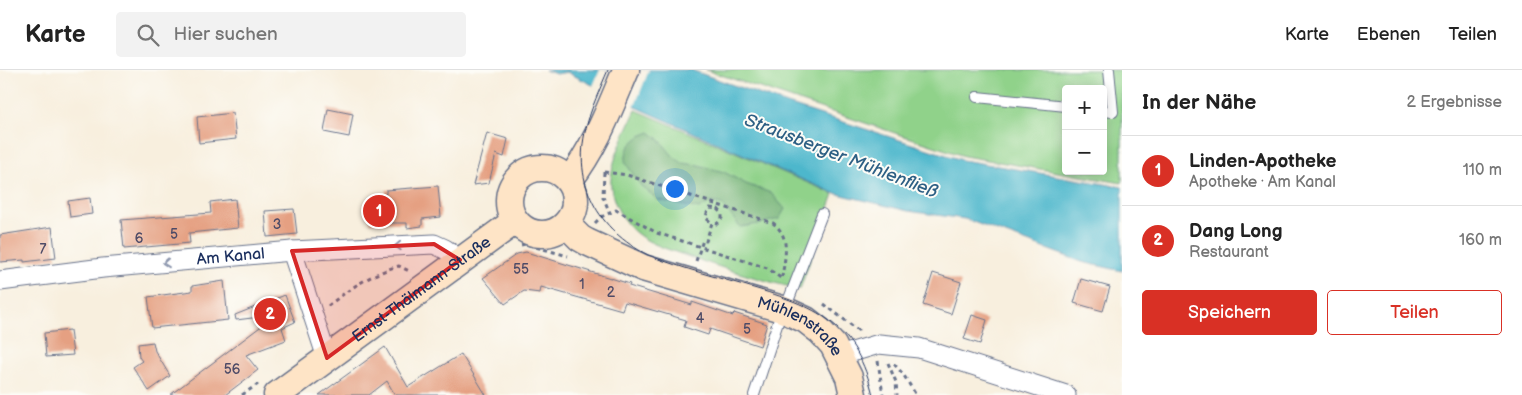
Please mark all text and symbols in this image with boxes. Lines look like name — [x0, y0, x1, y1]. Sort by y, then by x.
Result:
search box — [116, 12, 466, 57]
text: Karte — [25, 20, 86, 49]
icon: search — [134, 21, 162, 49]
text: Hier suchen — [174, 23, 278, 46]
text: Karte — [1285, 24, 1329, 45]
text: Ebenen — [1357, 24, 1420, 45]
text: Teilen — [1448, 24, 1497, 45]
map controls — [1062, 85, 1107, 175]
button: + — [1062, 85, 1107, 130]
text: In der Nähe — [1142, 90, 1256, 115]
text: 2 Ergebnisse — [1406, 93, 1502, 112]
water label: Strausberger Mühlenfließ — [742, 109, 941, 203]
button: − — [1062, 130, 1107, 175]
text: Linden-Apotheke — [1189, 150, 1336, 173]
text: 1 — [1155, 161, 1161, 180]
text: 110 m — [1463, 161, 1502, 180]
text: Apotheke · Am Kanal — [1189, 173, 1336, 192]
your location — [662, 176, 688, 202]
pin: 1 — [363, 192, 395, 230]
house number: 3 — [273, 216, 281, 233]
text: Dang Long — [1189, 220, 1282, 243]
house number: 5 — [170, 226, 178, 243]
house number: 6 — [135, 230, 144, 247]
text: 2 — [1153, 231, 1163, 250]
text: 160 m — [1459, 231, 1502, 250]
street label: Ernst-Thälmann-Straße — [348, 232, 495, 346]
one-way arrow — [394, 240, 402, 251]
house number: 7 — [40, 241, 47, 258]
text: Restaurant — [1189, 243, 1269, 262]
street label: Am Kanal — [196, 244, 265, 269]
one-way arrow — [162, 257, 170, 268]
house number: 55 — [513, 261, 529, 278]
house number: 1 — [579, 276, 585, 293]
house number: 2 — [607, 284, 616, 301]
button: Speichern — [1142, 290, 1317, 335]
button: Teilen — [1327, 290, 1502, 335]
street label: Mühlenstraße — [755, 293, 847, 359]
pin: 2 — [254, 295, 286, 333]
house number: 4 — [696, 310, 705, 327]
house number: 5 — [743, 321, 751, 338]
house number: 56 — [224, 361, 241, 378]

